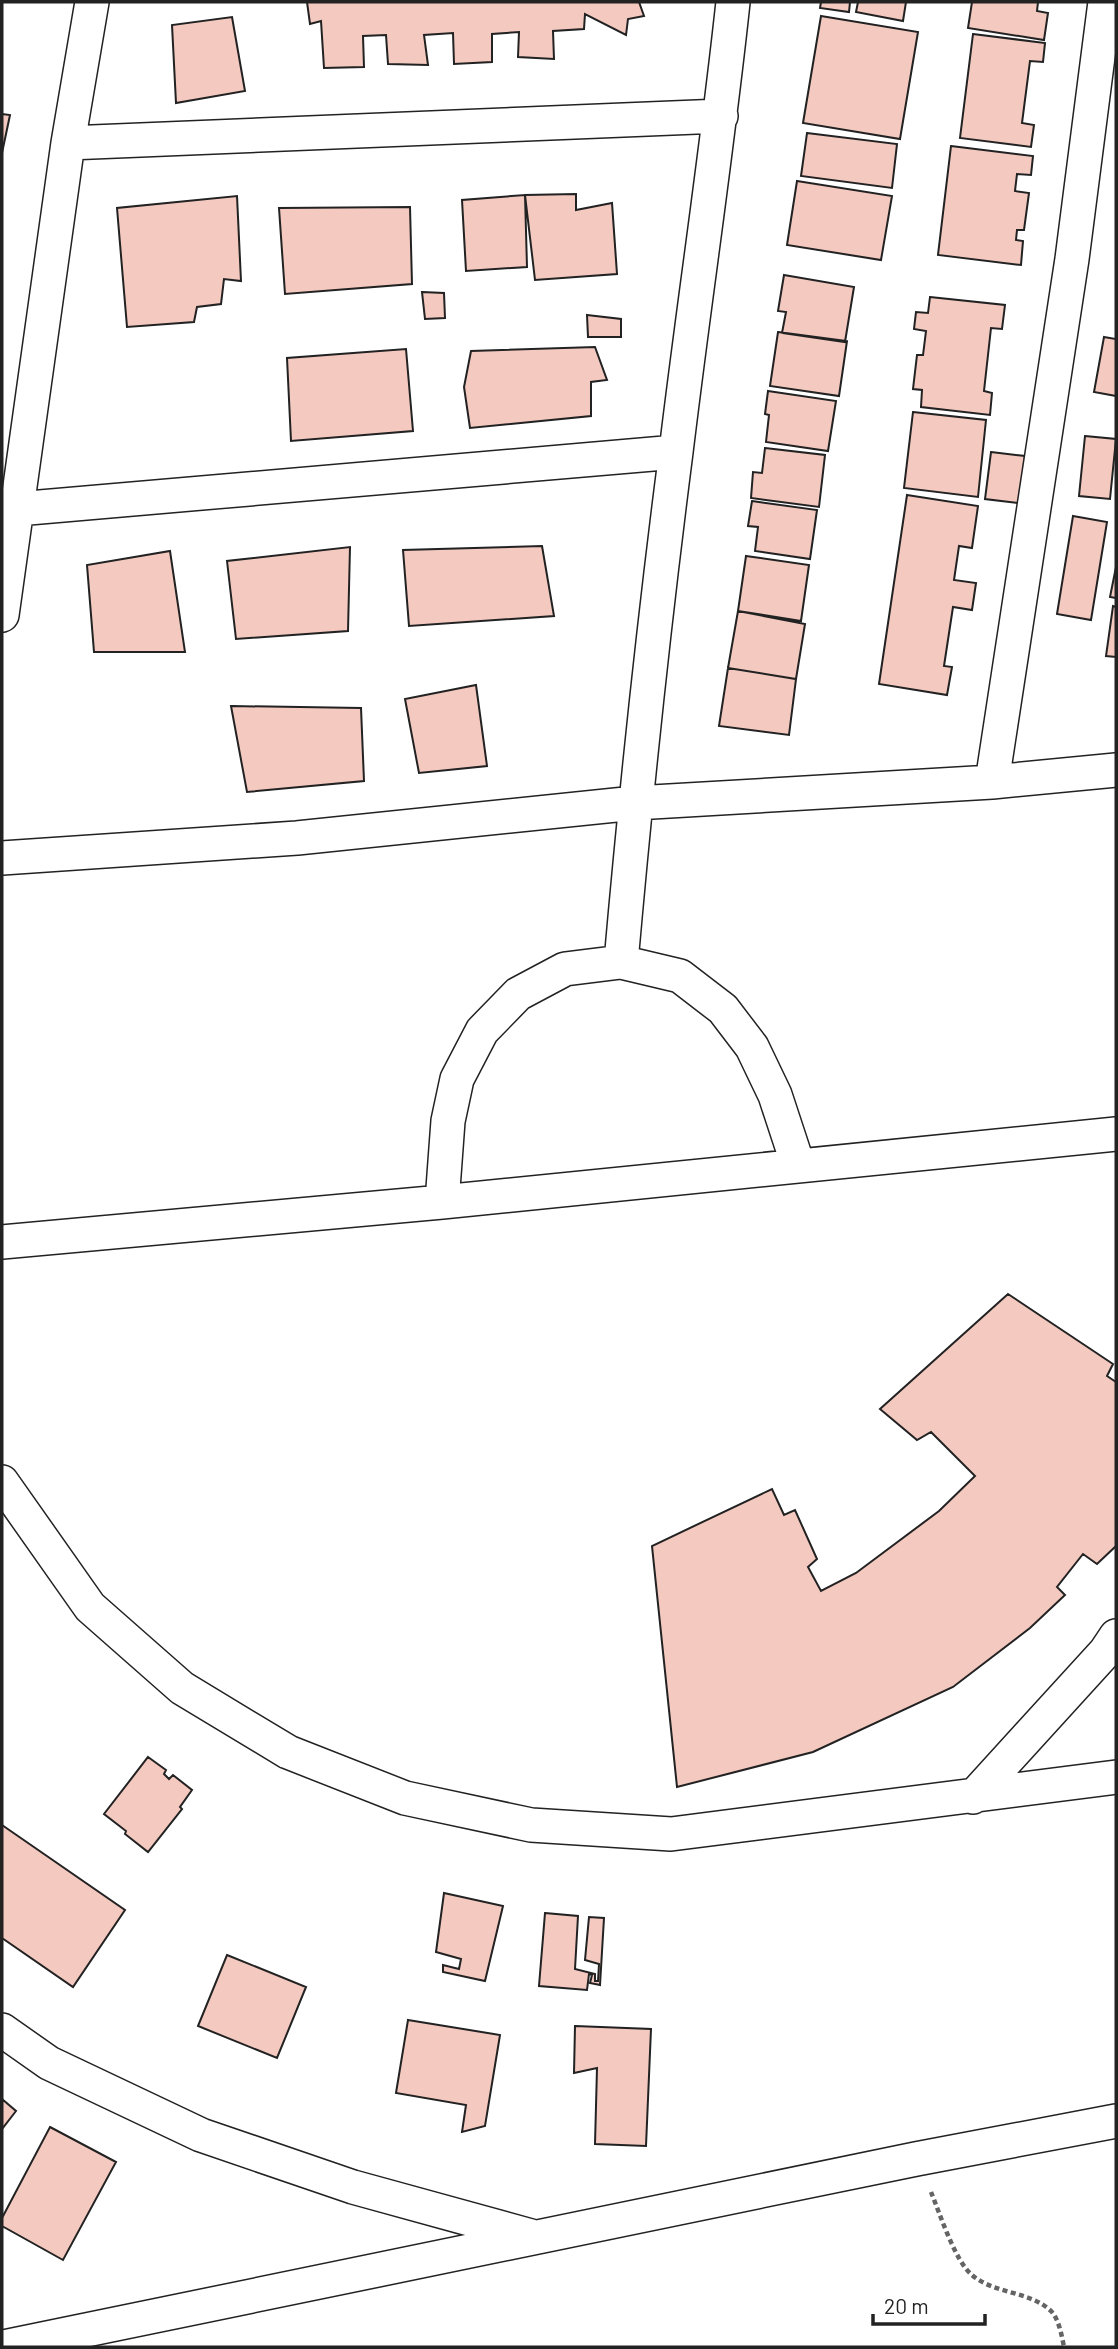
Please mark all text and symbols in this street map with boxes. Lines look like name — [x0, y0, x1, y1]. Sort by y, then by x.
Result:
scale bar — [873, 2282, 985, 2326]
text: 20 m — [884, 2293, 929, 2318]

